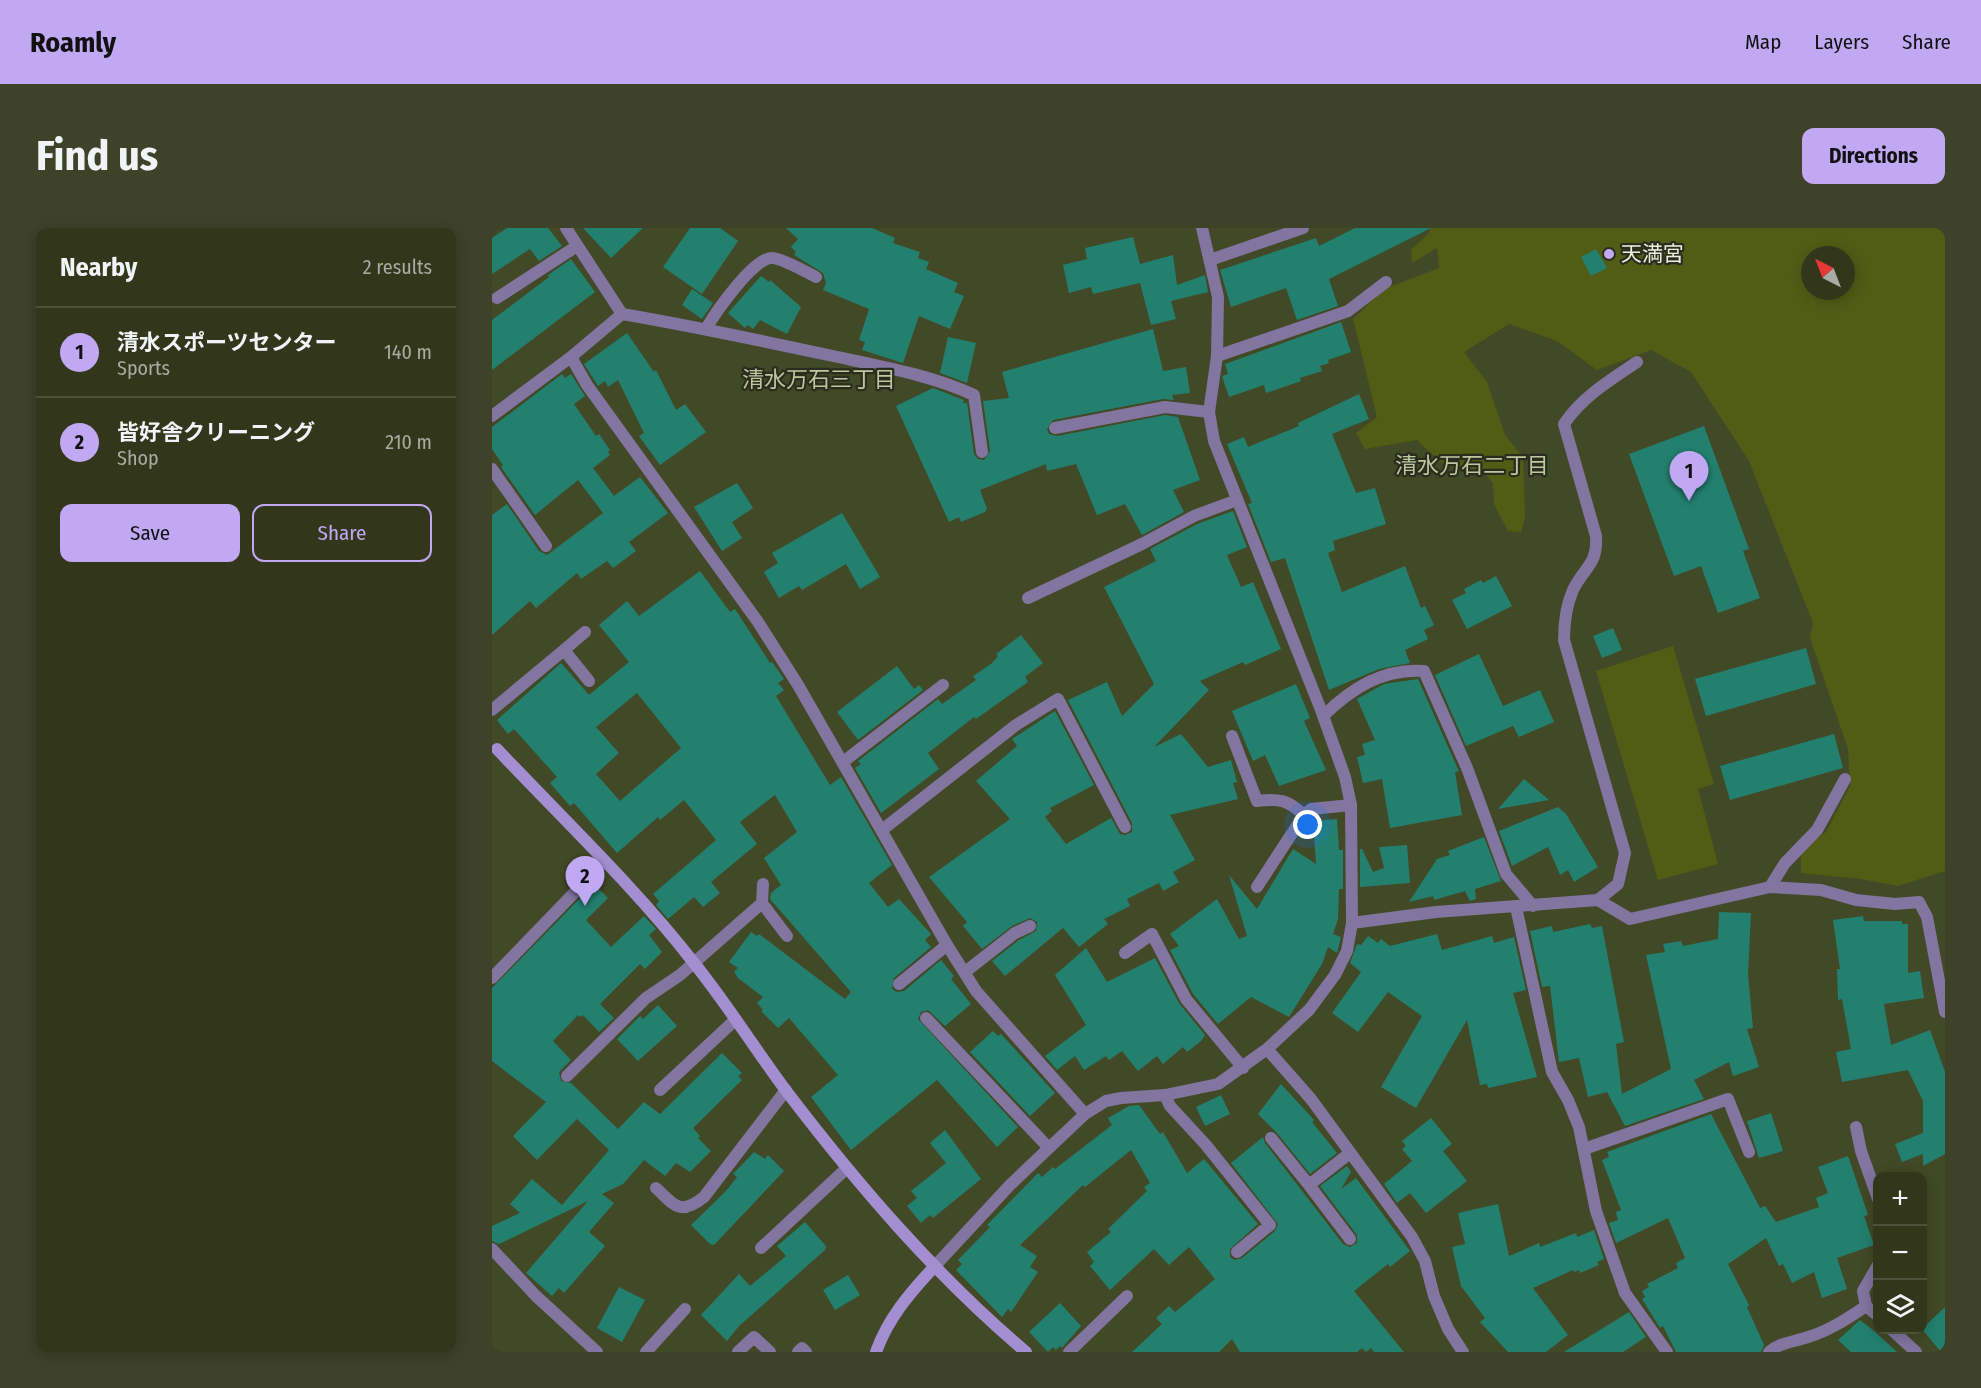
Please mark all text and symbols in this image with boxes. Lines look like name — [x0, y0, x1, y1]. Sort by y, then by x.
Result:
text: Roamly — [30, 26, 116, 59]
text: Map — [1745, 29, 1781, 55]
text: Layers — [1814, 29, 1869, 55]
text: Share — [1902, 29, 1951, 55]
button: Directions — [1802, 128, 1945, 184]
text: Find us — [36, 131, 158, 181]
place label: 天満宮 — [1621, 241, 1684, 267]
north arrow — [1801, 246, 1855, 300]
marker: 天満宮 — [1602, 247, 1616, 261]
text: Nearby — [60, 252, 137, 283]
text: 2 results — [363, 255, 432, 279]
text: 清水スポーツセンター — [117, 329, 337, 356]
text: 1 — [75, 340, 84, 364]
text: 140 m — [384, 340, 432, 364]
text: Sports — [117, 356, 170, 380]
district label: 清水万石三丁目 — [742, 366, 896, 393]
text: 皆好舎クリーニング — [117, 419, 315, 446]
text: 2 — [75, 430, 84, 454]
text: 210 m — [385, 430, 432, 454]
text: Shop — [117, 446, 159, 470]
district label: 清水万石二丁目 — [1395, 452, 1549, 479]
pin: 1 — [1670, 452, 1708, 501]
button: Save — [60, 504, 240, 562]
button: Share — [252, 504, 432, 562]
your location — [1293, 810, 1322, 839]
pin: 2 — [566, 856, 604, 906]
map controls — [1873, 1172, 1927, 1334]
button: + — [1873, 1172, 1927, 1226]
button: − — [1873, 1226, 1927, 1280]
button: layers — [1873, 1280, 1927, 1334]

